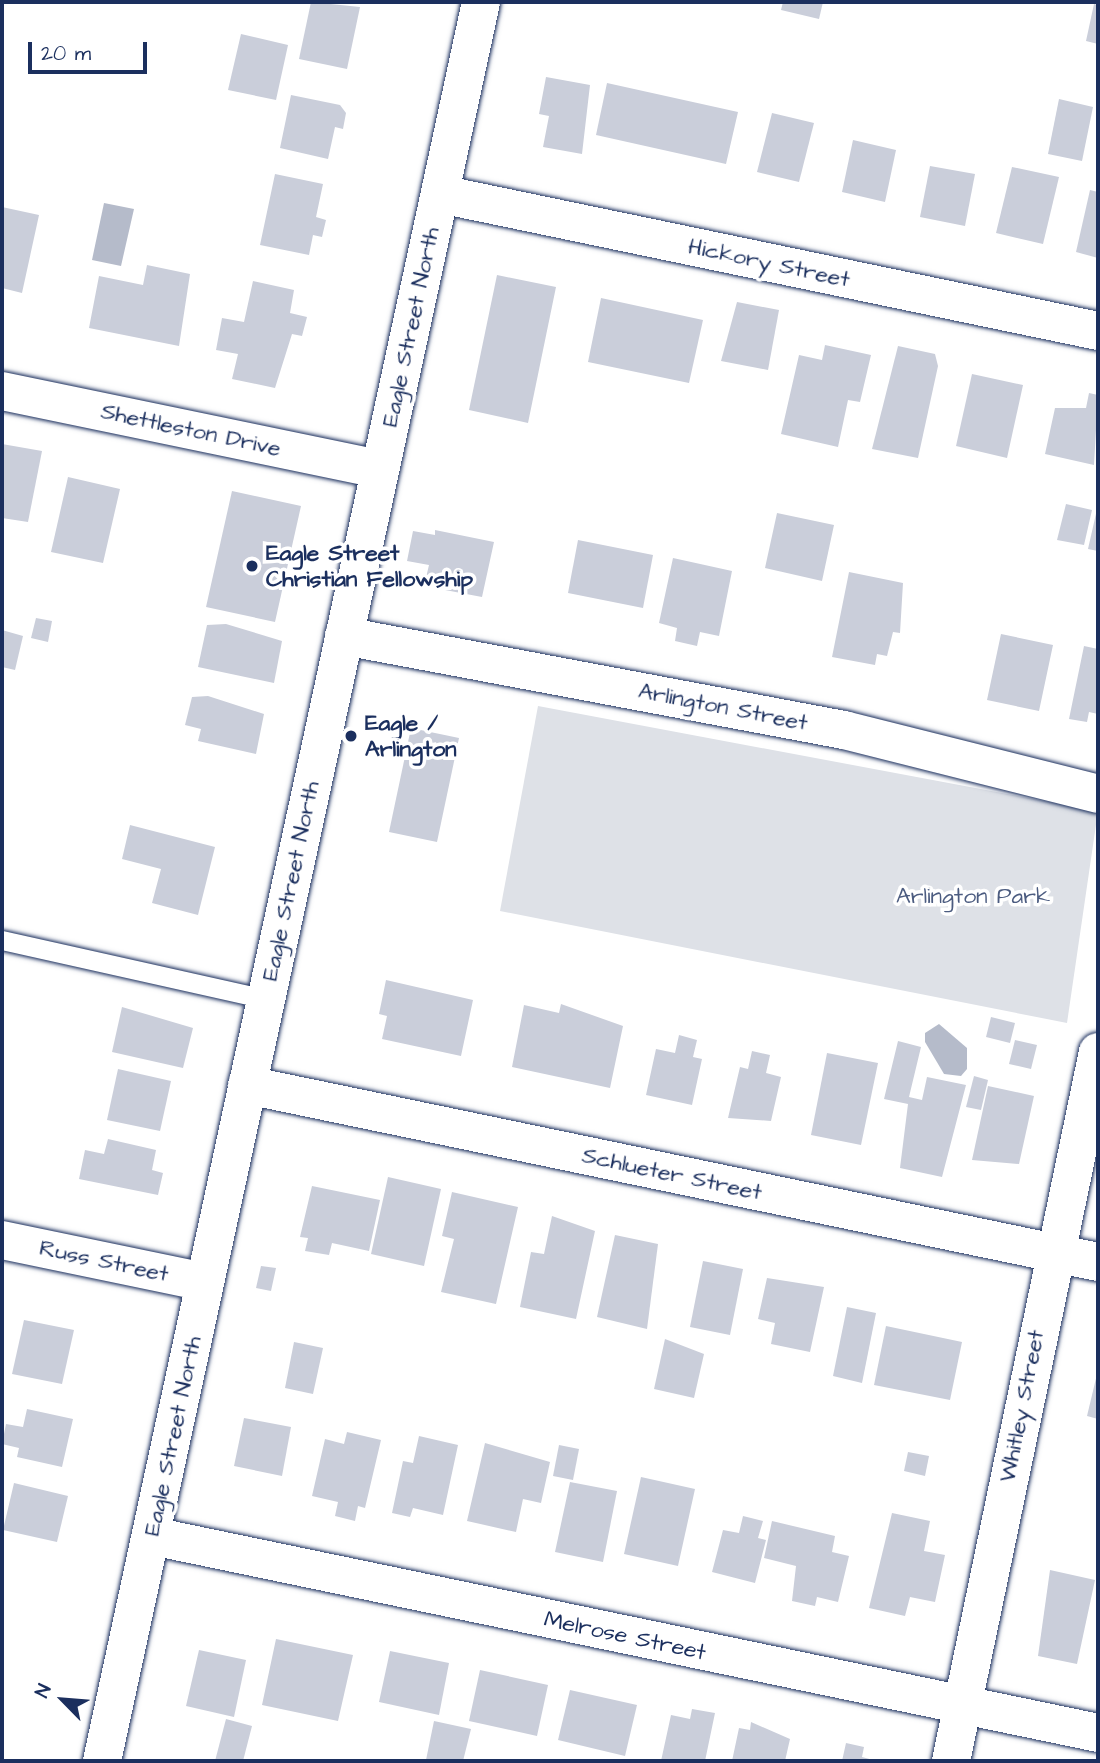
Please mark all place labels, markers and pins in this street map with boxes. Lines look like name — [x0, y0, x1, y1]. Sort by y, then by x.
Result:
place label: Eagle Street Christian Fellowship — [266, 539, 473, 593]
marker: Eagle Street Christian Fellowship — [244, 558, 260, 574]
place label: Eagle / Arlington — [365, 709, 457, 763]
marker: Eagle / Arlington — [343, 728, 359, 744]

